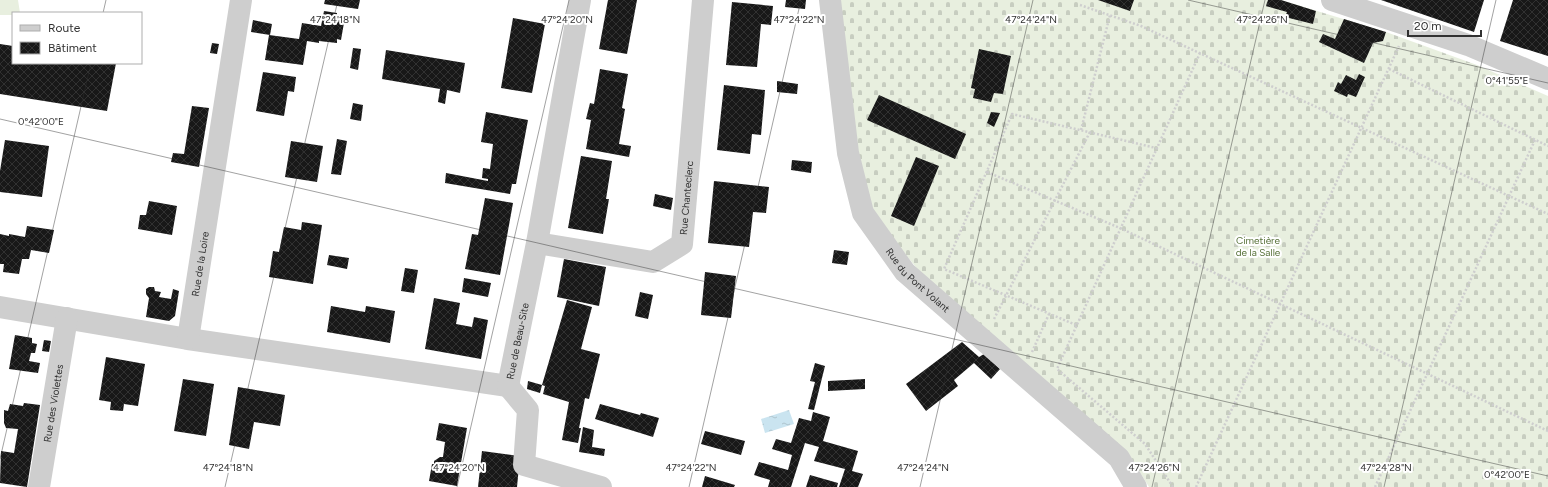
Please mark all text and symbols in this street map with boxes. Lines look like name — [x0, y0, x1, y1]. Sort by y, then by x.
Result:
legend — [12, 12, 142, 64]
scale bar — [1408, 12, 1481, 38]
text: 47°24'18"N — [310, 13, 360, 26]
text: 47°24'20"N — [541, 13, 593, 26]
text: 47°24'22"N — [773, 13, 825, 26]
text: 47°24'24"N — [1005, 13, 1057, 26]
text: 47°24'26"N — [1236, 13, 1288, 26]
text: 20 m — [1414, 19, 1442, 33]
text: Route — [48, 21, 81, 35]
text: Bâtiment — [48, 41, 97, 55]
text: 0°41'55"E — [1485, 74, 1529, 87]
text: 0°42'00"E — [18, 115, 64, 128]
street label: Rue Chanteclerc — [677, 160, 696, 236]
street label: Rue de la Loire — [189, 230, 212, 297]
park label: Cimetière de la Salle — [1236, 234, 1281, 259]
street label: Rue du Pont Volant — [883, 245, 953, 315]
street label: Rue de Beau-Site — [504, 301, 532, 381]
street label: Rue des Violettes — [41, 363, 66, 443]
text: 47°24'18"N — [203, 461, 253, 474]
text: 47°24'20"N — [433, 461, 485, 474]
text: 47°24'22"N — [665, 461, 717, 474]
text: 47°24'24"N — [897, 461, 949, 474]
text: 47°24'26"N — [1128, 461, 1180, 474]
text: 47°24'28"N — [1360, 461, 1412, 474]
text: 0°42'00"E — [1484, 468, 1530, 481]

